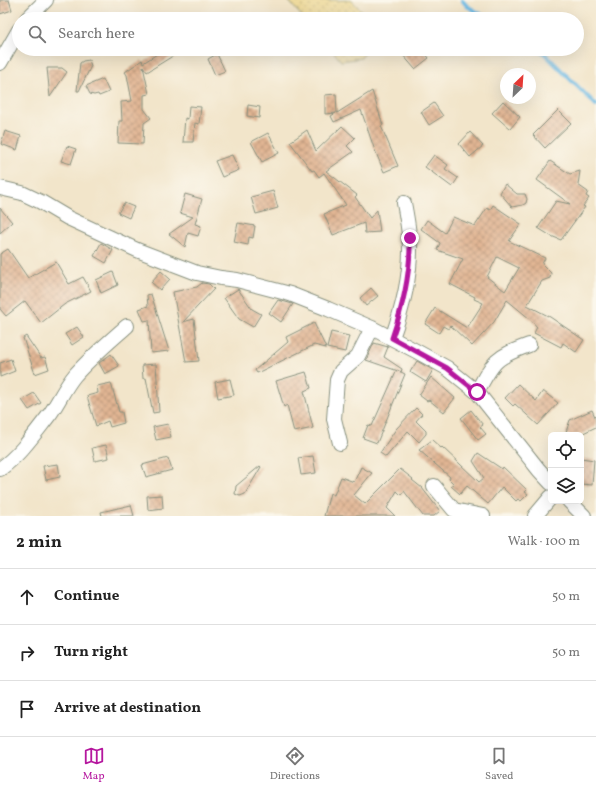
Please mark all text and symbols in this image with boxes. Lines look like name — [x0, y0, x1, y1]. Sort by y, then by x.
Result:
search box — [12, 12, 584, 56]
icon: search — [26, 23, 48, 45]
text: Search here — [58, 24, 135, 45]
north arrow — [500, 68, 536, 104]
route end — [401, 229, 419, 247]
route start — [468, 383, 486, 401]
map controls — [548, 432, 584, 504]
button: locate — [548, 432, 584, 468]
button: layers — [548, 468, 584, 504]
text: 2 min — [16, 531, 62, 554]
text: Walk · 100 m — [508, 533, 580, 551]
icon: ahead — [16, 586, 38, 608]
text: Continue — [54, 586, 119, 607]
text: 50 m — [552, 588, 580, 606]
icon: right — [16, 642, 38, 664]
text: Turn right — [54, 642, 128, 663]
text: 50 m — [552, 644, 580, 662]
icon: arrive — [16, 698, 38, 720]
text: Arrive at destination — [54, 698, 201, 719]
tab: Map — [83, 745, 105, 784]
tab: Directions — [270, 745, 320, 784]
tab: Saved — [485, 745, 513, 784]

